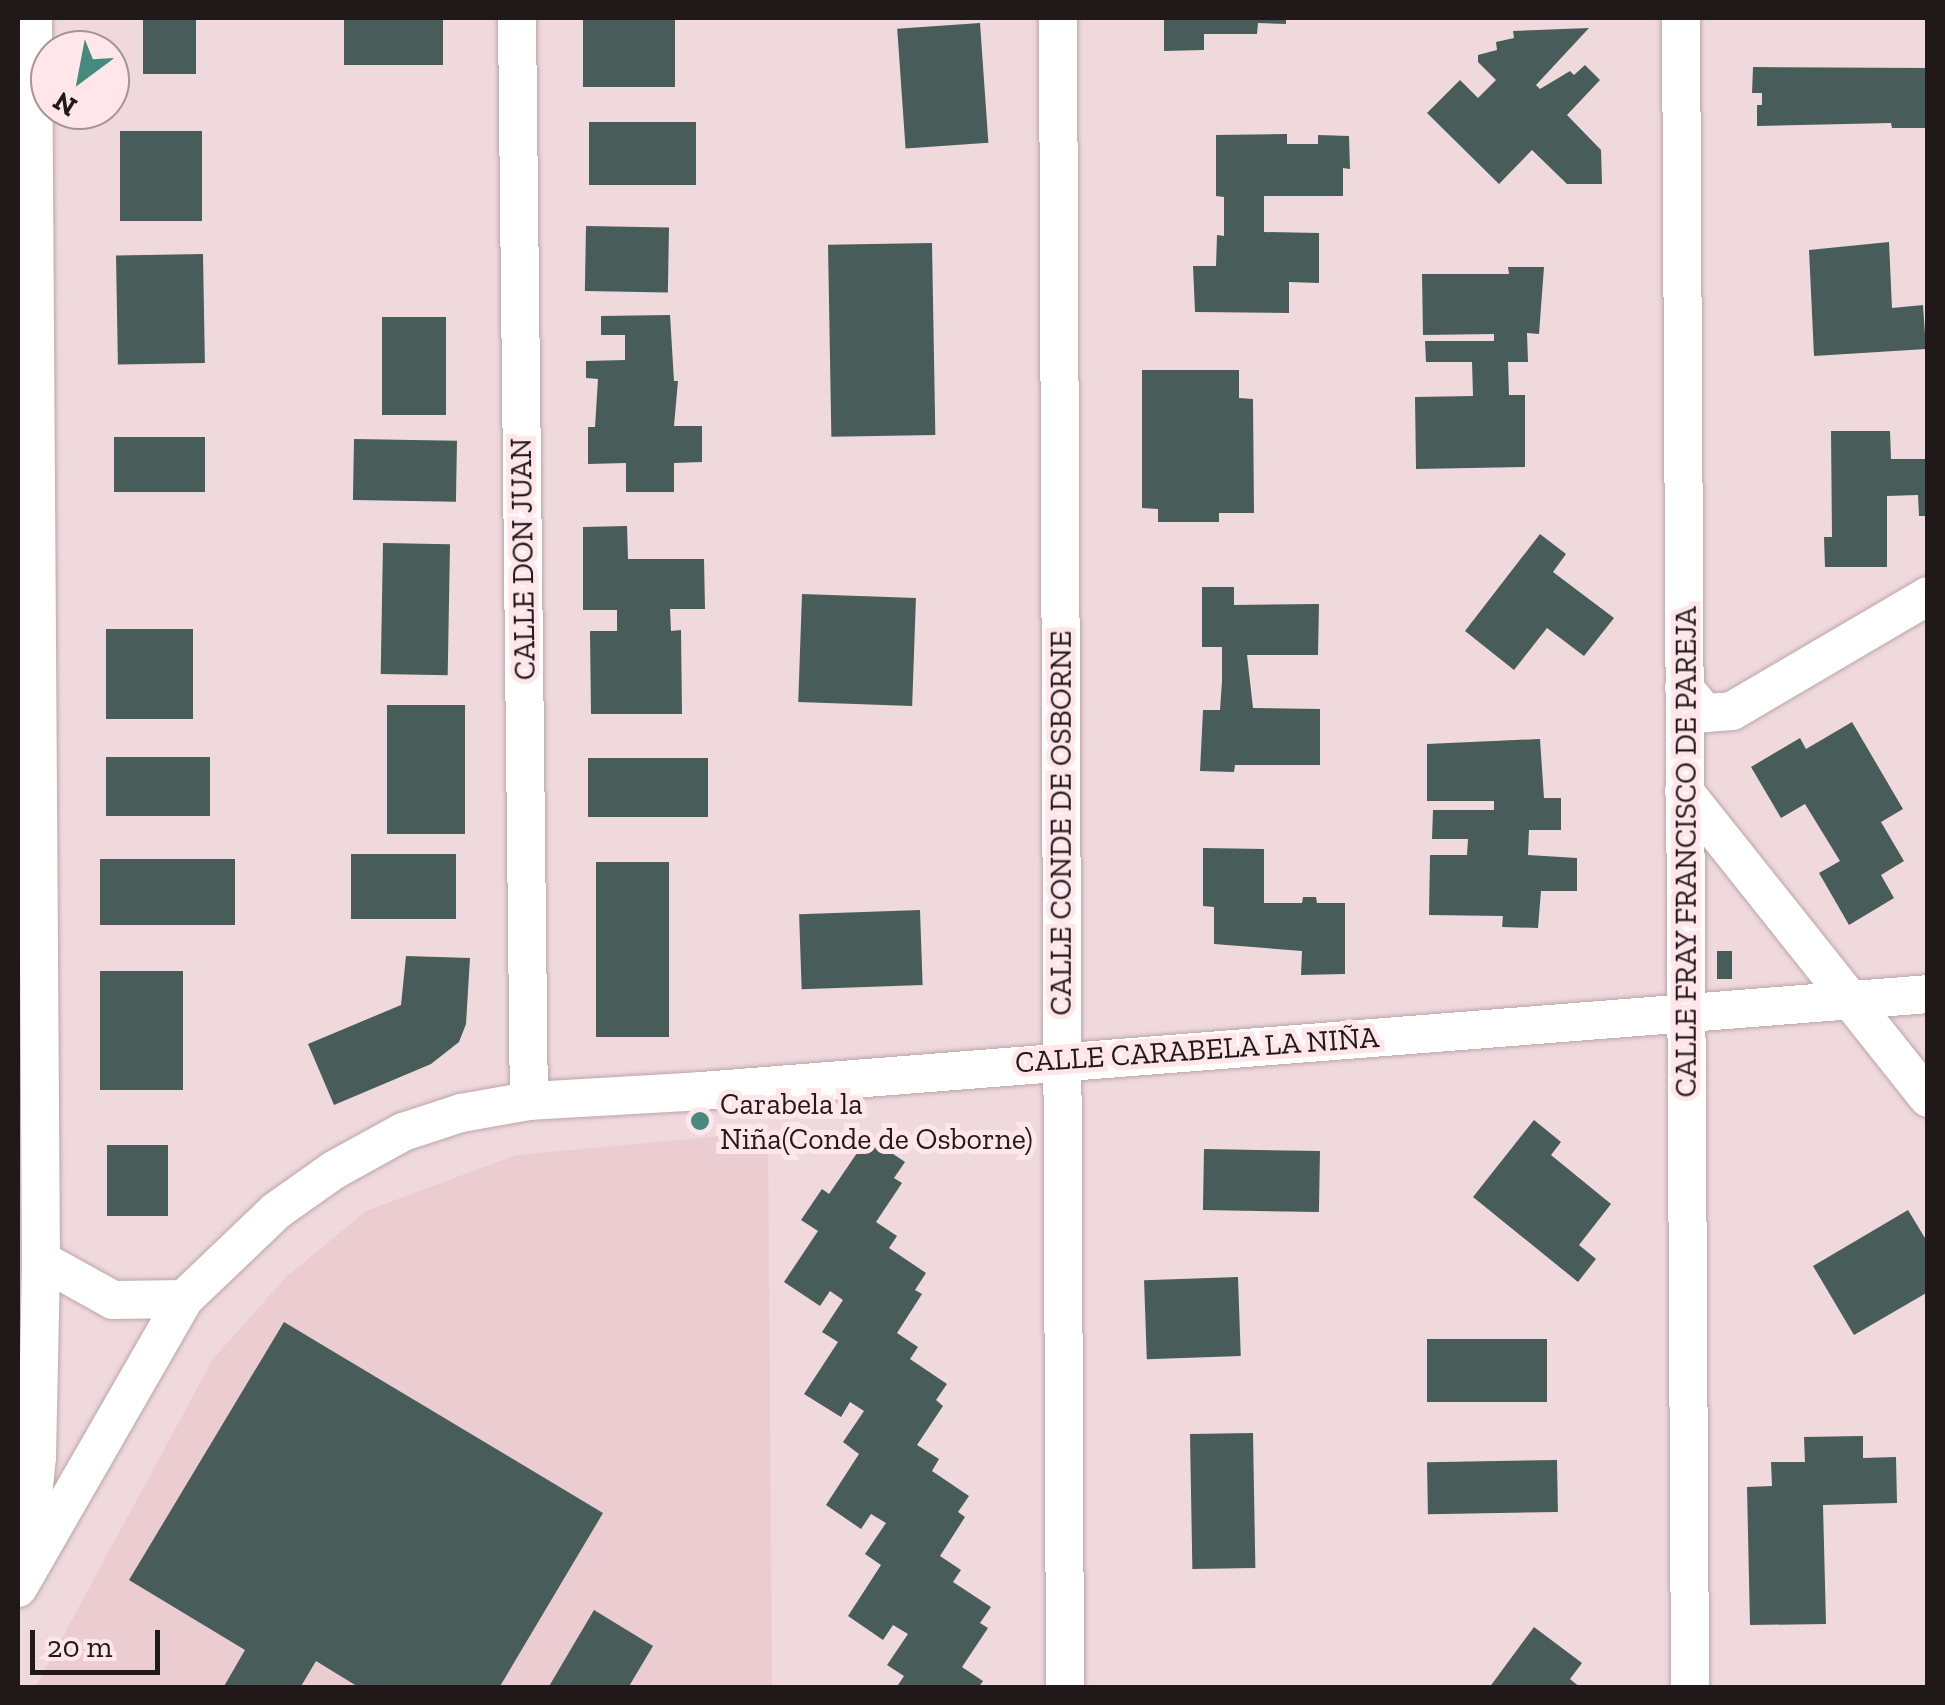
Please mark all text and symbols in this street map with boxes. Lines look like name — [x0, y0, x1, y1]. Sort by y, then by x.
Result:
north arrow — [30, 30, 130, 130]
text: N — [47, 85, 83, 124]
street label: CALLE DON JUAN — [503, 437, 543, 681]
street label: CALLE FRAY FRANCISCO DE PAREJA — [1668, 606, 1704, 1098]
street label: CALLE CONDE DE OSBORNE — [1043, 630, 1079, 1016]
street label: CALLE CARABELA LA NIÑA — [1013, 1019, 1381, 1081]
place label: Carabela la Niña(Conde de Osborne) — [720, 1086, 1033, 1156]
marker: Carabela la Niña(Conde de Osborne) — [689, 1110, 711, 1132]
scale bar — [35, 1610, 165, 1672]
text: 20 m — [47, 1629, 112, 1665]

